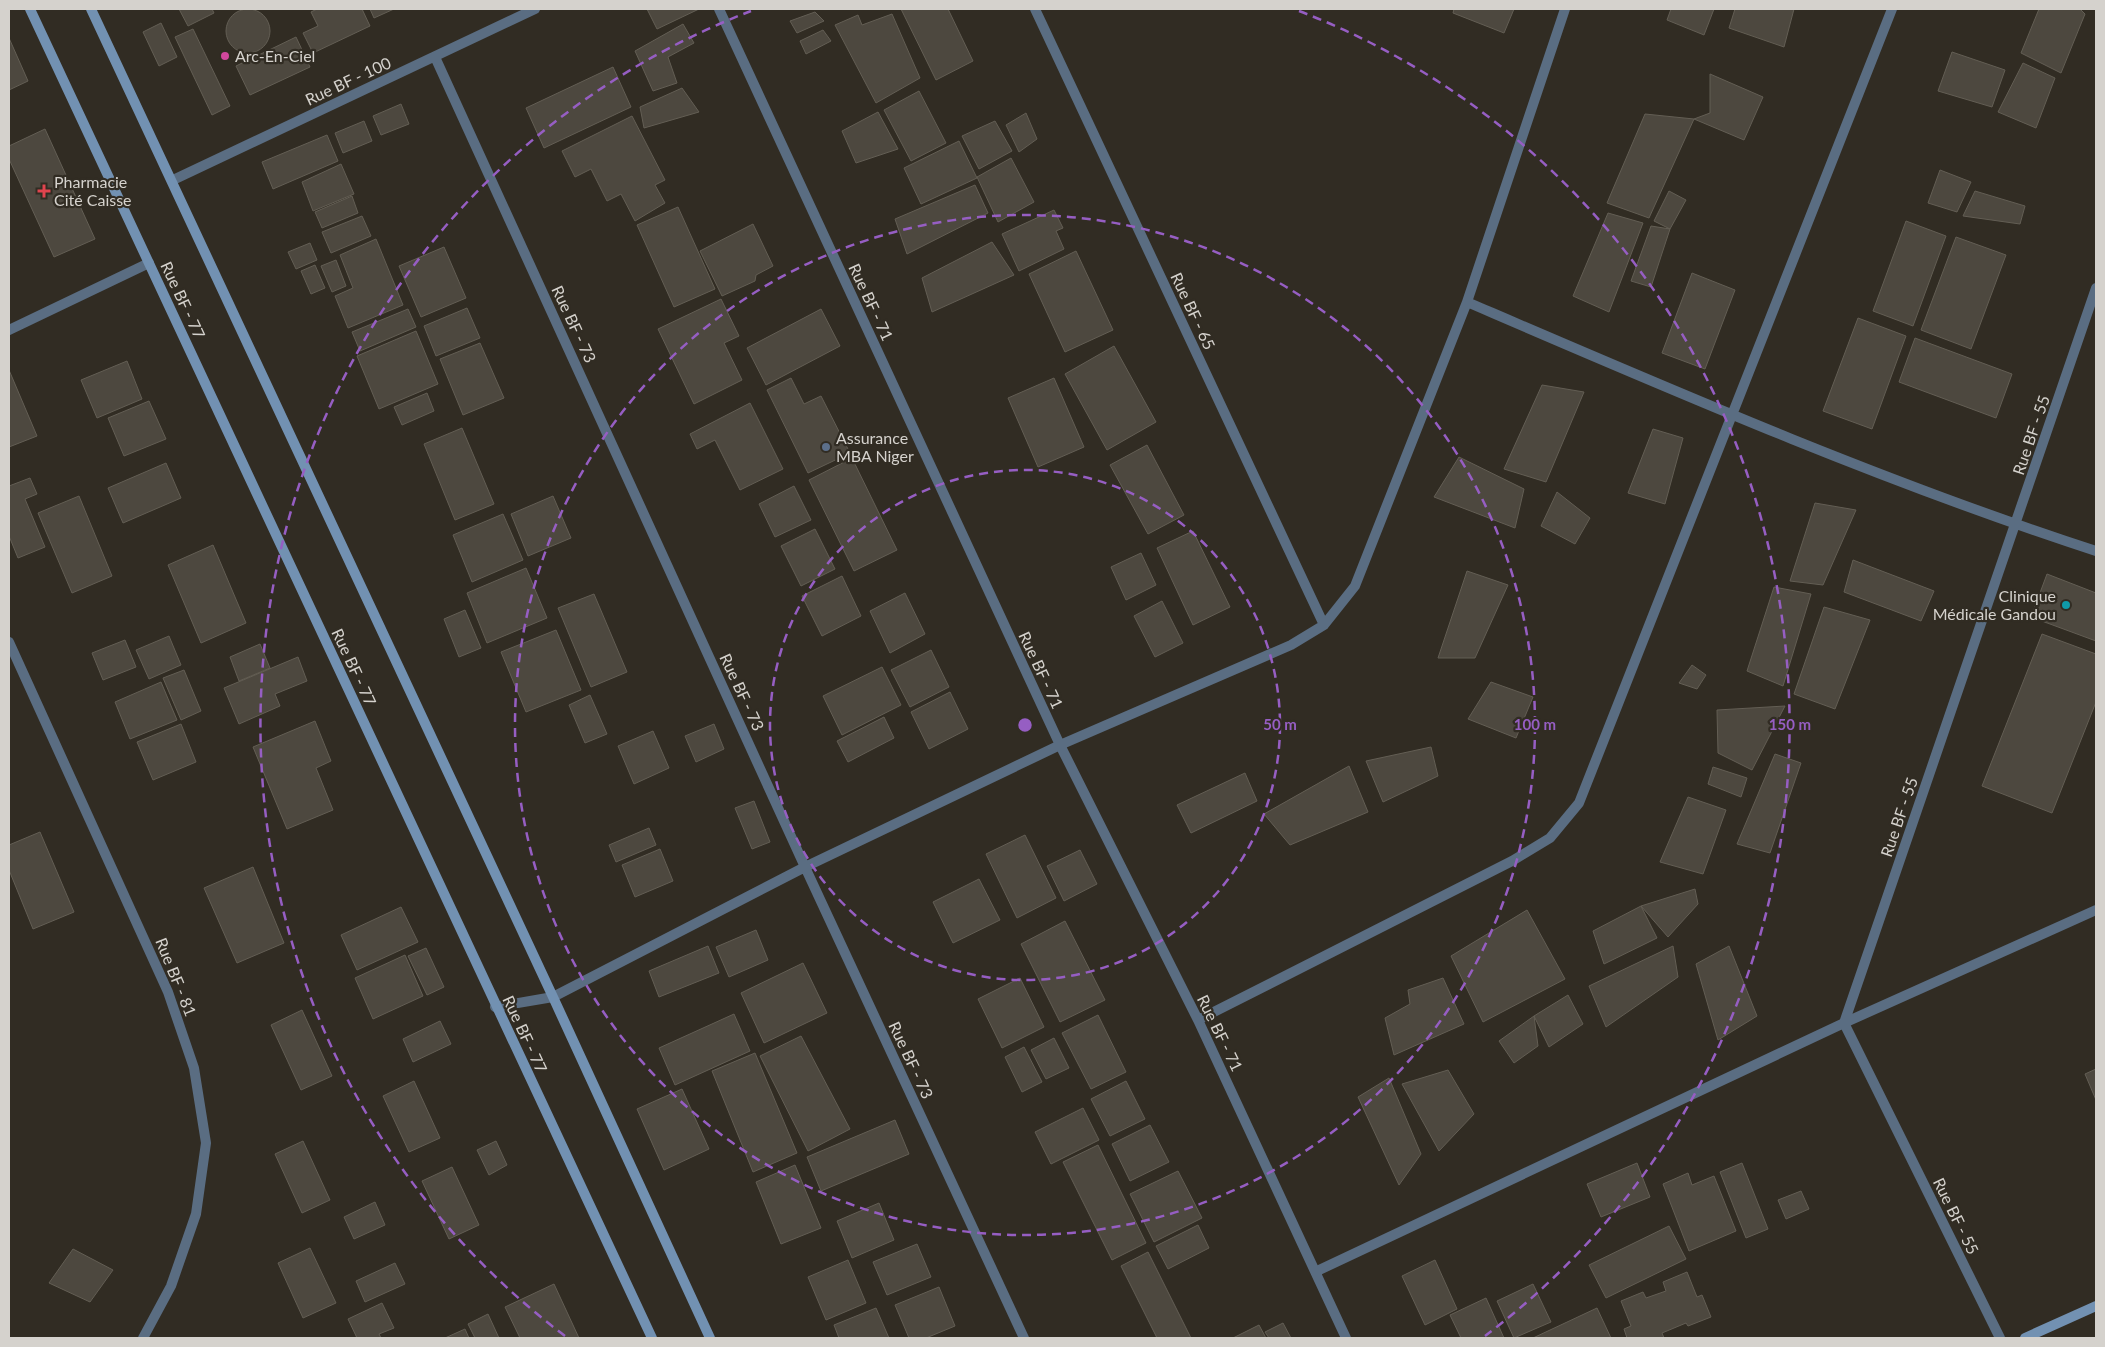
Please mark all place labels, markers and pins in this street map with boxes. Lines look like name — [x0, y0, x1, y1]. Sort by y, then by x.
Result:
place label: Arc-En-Ciel — [235, 46, 315, 65]
marker: Arc-En-Ciel — [219, 50, 231, 62]
place label: Pharmacie Cité Caisse — [54, 172, 132, 209]
marker: Pharmacie Cité Caisse — [38, 185, 50, 197]
place label: Assurance MBA Niger — [836, 428, 914, 465]
marker: Assurance MBA Niger — [820, 441, 832, 453]
place label: Clinique Médicale Gandou — [1933, 586, 2056, 623]
marker: Clinique Médicale Gandou — [2060, 599, 2072, 611]
centre of rings — [1016, 716, 1034, 734]

